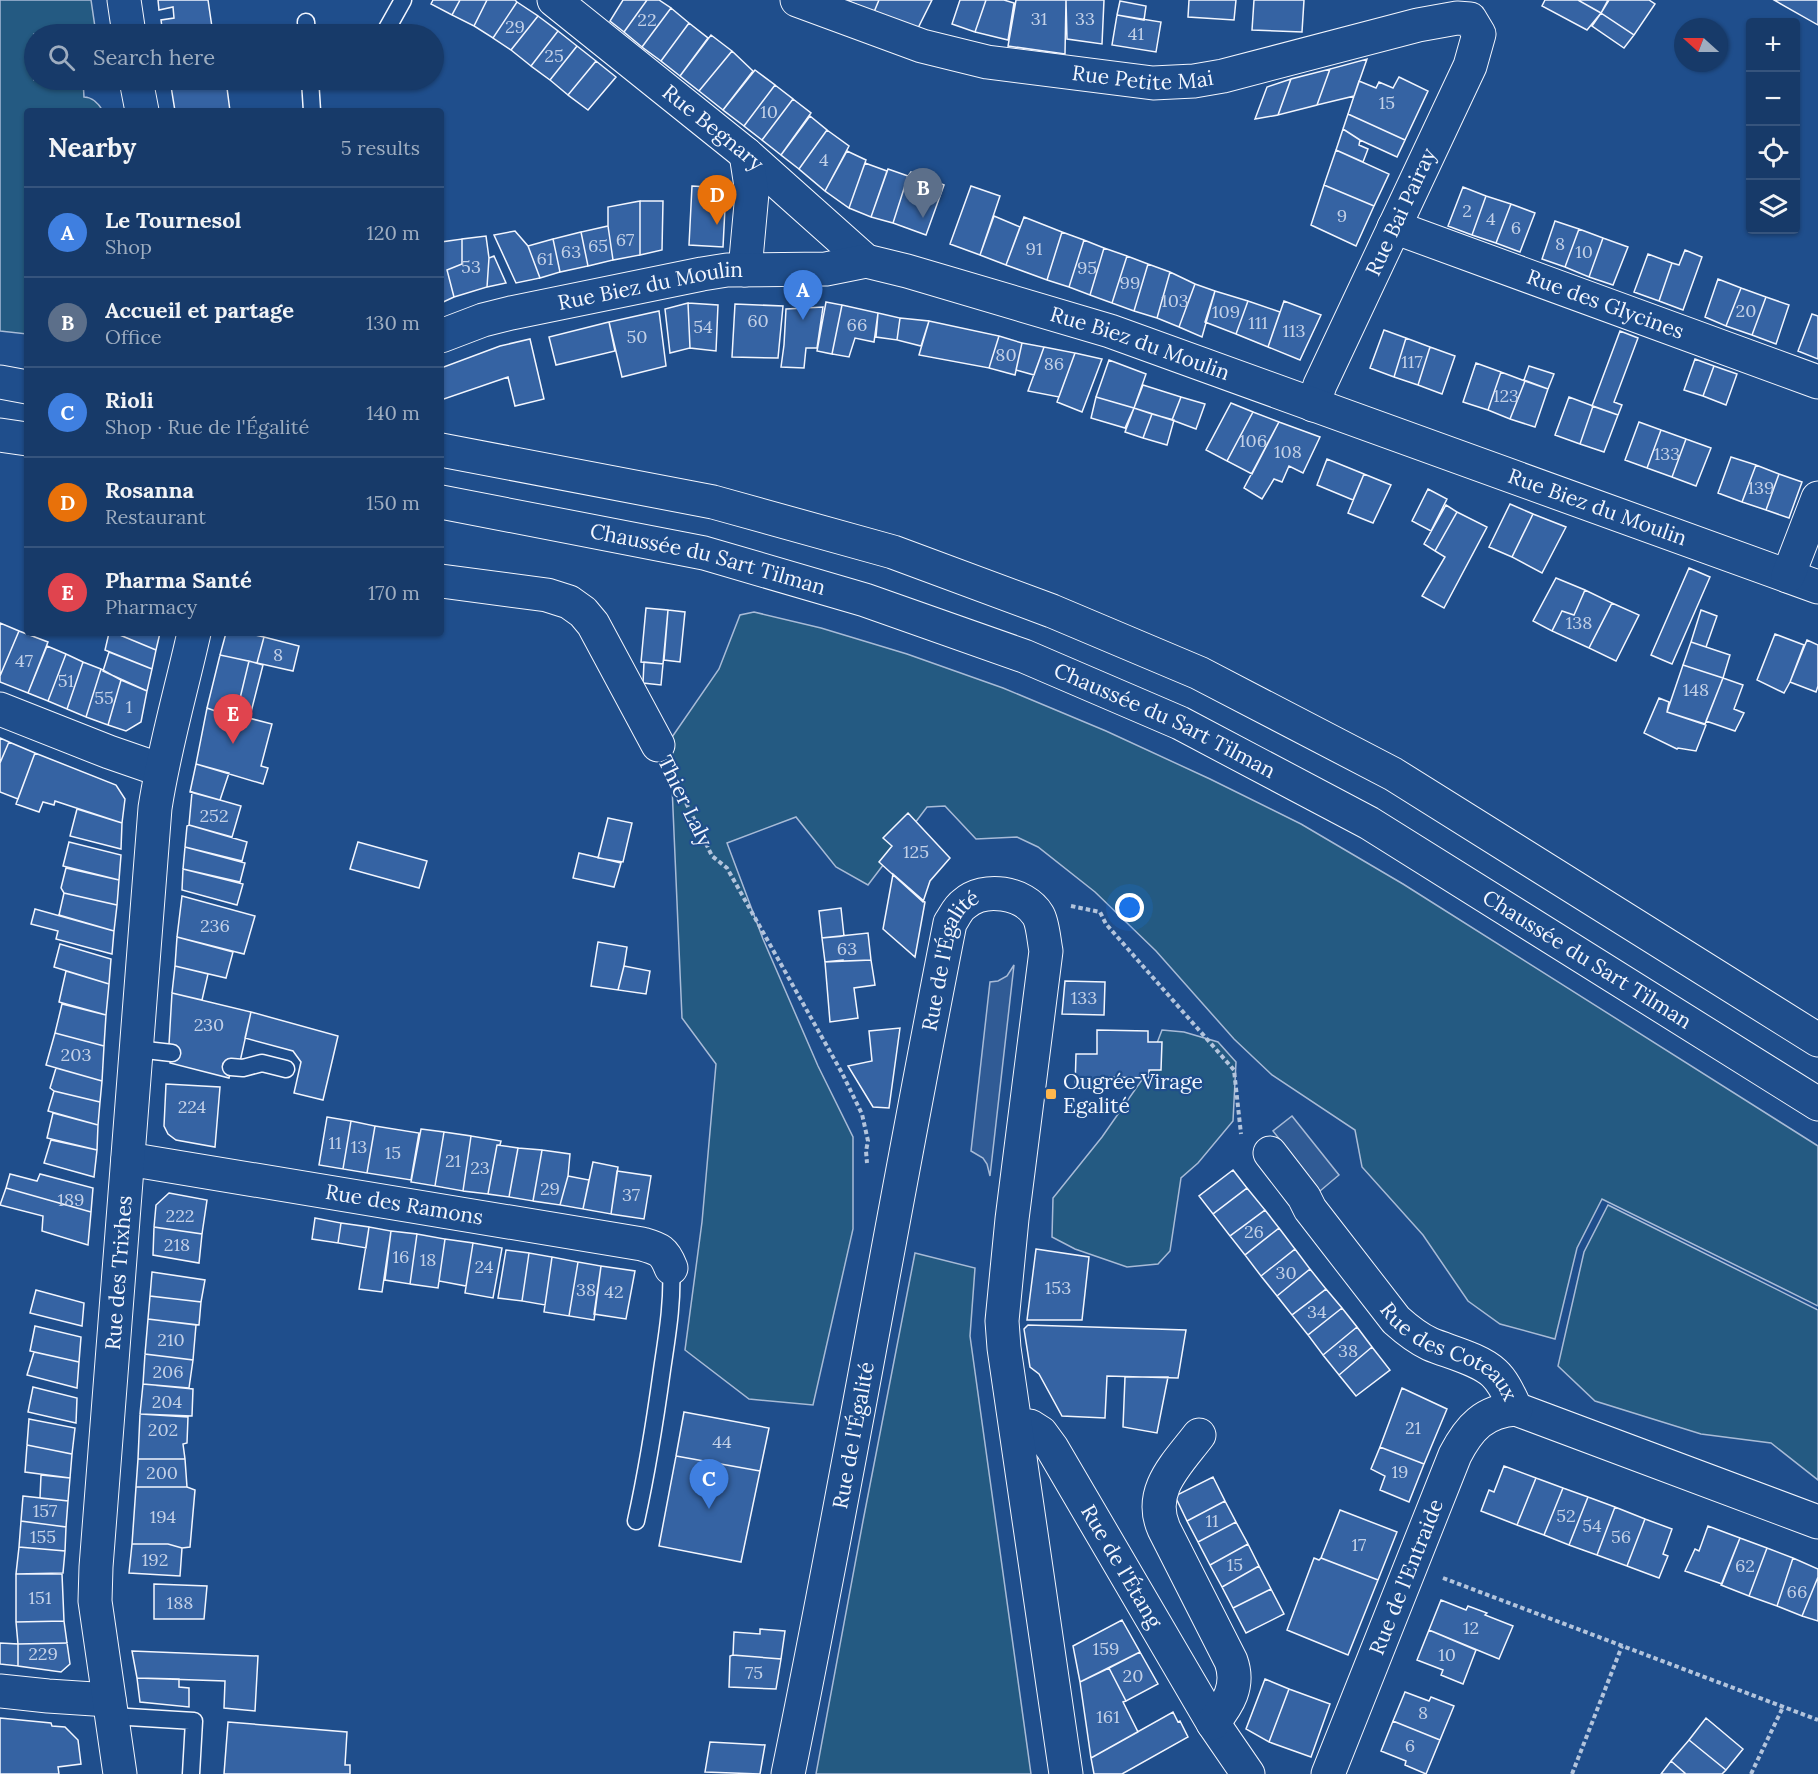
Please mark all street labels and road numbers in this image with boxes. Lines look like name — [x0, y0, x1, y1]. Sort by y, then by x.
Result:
street label: Rue Petite Mai — [1071, 59, 1215, 96]
street label: Rue Begnary — [657, 78, 770, 177]
street label: Rue Bai Pairay — [1359, 144, 1442, 280]
street label: Rue Biez du Moulin — [555, 256, 743, 316]
street label: Rue des Glycines — [1523, 263, 1688, 345]
street label: Rue Biez du Moulin — [1047, 300, 1234, 386]
street label: Rue Biez du Moulin — [1504, 462, 1691, 552]
street label: Chaussée du Sart Tilman — [588, 517, 829, 601]
street label: Chaussée du Sart Tilman — [1050, 656, 1280, 784]
street label: Thier Laly — [652, 751, 719, 851]
street label: Rue de l'Égalité — [915, 883, 983, 1033]
street label: Chaussée du Sart Tilman — [1478, 883, 1697, 1035]
street label: Rue des Ramons — [323, 1178, 485, 1231]
street label: Rue des Trixhes — [99, 1194, 138, 1351]
street label: Rue des Coteaux — [1374, 1297, 1524, 1405]
street label: Rue de l'Égalité — [826, 1359, 880, 1511]
street label: Rue de l'Entraide — [1363, 1495, 1449, 1659]
street label: Rue de l'Étang — [1075, 1500, 1169, 1633]

